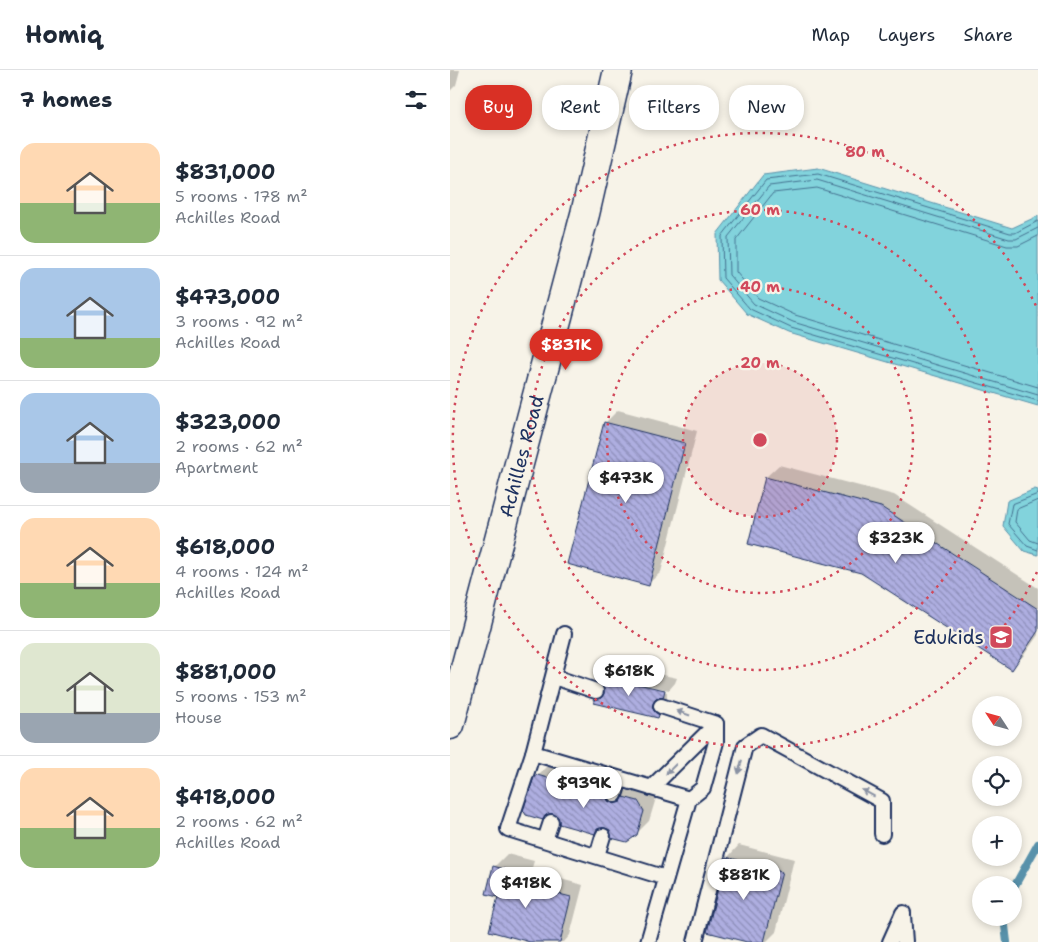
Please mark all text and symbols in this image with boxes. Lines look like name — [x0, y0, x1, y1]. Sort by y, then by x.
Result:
text: Homiq — [25, 19, 102, 51]
text: Map — [812, 23, 850, 47]
text: Layers — [878, 23, 935, 47]
text: Share — [963, 23, 1013, 47]
chip: Buy — [465, 85, 532, 130]
chip: Rent — [542, 85, 619, 130]
chip: Filters — [629, 85, 719, 130]
chip: New — [729, 85, 804, 130]
text: 7 homes — [20, 86, 112, 114]
icon: filters — [402, 86, 430, 114]
text: 80 m — [845, 142, 885, 162]
text: $831,000 — [175, 158, 276, 186]
icon: home — [60, 163, 120, 223]
text: 5 rooms · 178 m² — [175, 186, 308, 207]
text: 60 m — [740, 200, 780, 220]
text: Achilles Road — [175, 207, 281, 228]
text: 40 m — [740, 277, 780, 297]
text: $473,000 — [175, 283, 280, 311]
icon: home — [60, 288, 120, 348]
text: 3 rooms · 92 m² — [175, 311, 303, 332]
pin: $831K — [531, 328, 601, 371]
text: Achilles Road — [175, 332, 281, 353]
text: $831K — [541, 334, 591, 355]
text: 20 m — [740, 353, 780, 373]
street label: Achilles Road — [493, 392, 549, 520]
text: $323,000 — [175, 408, 281, 436]
icon: home — [60, 413, 120, 473]
centre of rings — [751, 431, 769, 449]
text: 2 rooms · 62 m² — [175, 436, 303, 457]
text: Apartment — [175, 457, 258, 478]
pin: $473K — [591, 462, 661, 504]
text: $473K — [599, 467, 653, 488]
pin: $323K — [861, 522, 931, 564]
text: $323K — [869, 527, 923, 548]
text: $618,000 — [175, 533, 275, 561]
icon: home — [60, 538, 120, 598]
text: 4 rooms · 124 m² — [175, 561, 309, 582]
text: Achilles Road — [175, 582, 281, 603]
school or university icon: Edukids — [988, 624, 1014, 650]
place label: Edukids — [913, 625, 984, 650]
pin: $618K — [594, 654, 664, 697]
text: $881,000 — [175, 658, 276, 686]
text: $618K — [604, 660, 654, 681]
icon: home — [60, 663, 120, 723]
text: 5 rooms · 153 m² — [175, 686, 307, 707]
north arrow — [972, 696, 1022, 746]
map controls — [972, 696, 1022, 926]
text: House — [175, 707, 222, 728]
one-way arrow — [675, 709, 690, 717]
button: locate — [972, 756, 1022, 806]
one-way arrow — [735, 760, 743, 775]
one-way arrow — [666, 762, 678, 774]
pin: $939K — [549, 766, 619, 809]
text: $939K — [557, 772, 611, 793]
text: $418,000 — [175, 783, 275, 811]
icon: home — [60, 788, 120, 848]
one-way arrow — [861, 789, 874, 798]
text: 2 rooms · 62 m² — [175, 811, 303, 832]
button: + — [972, 816, 1022, 866]
text: Achilles Road — [175, 832, 281, 853]
pin: $881K — [709, 858, 779, 901]
text: $881K — [718, 864, 770, 885]
pin: $418K — [491, 866, 561, 909]
text: $418K — [501, 872, 551, 893]
button: − — [972, 876, 1022, 926]

